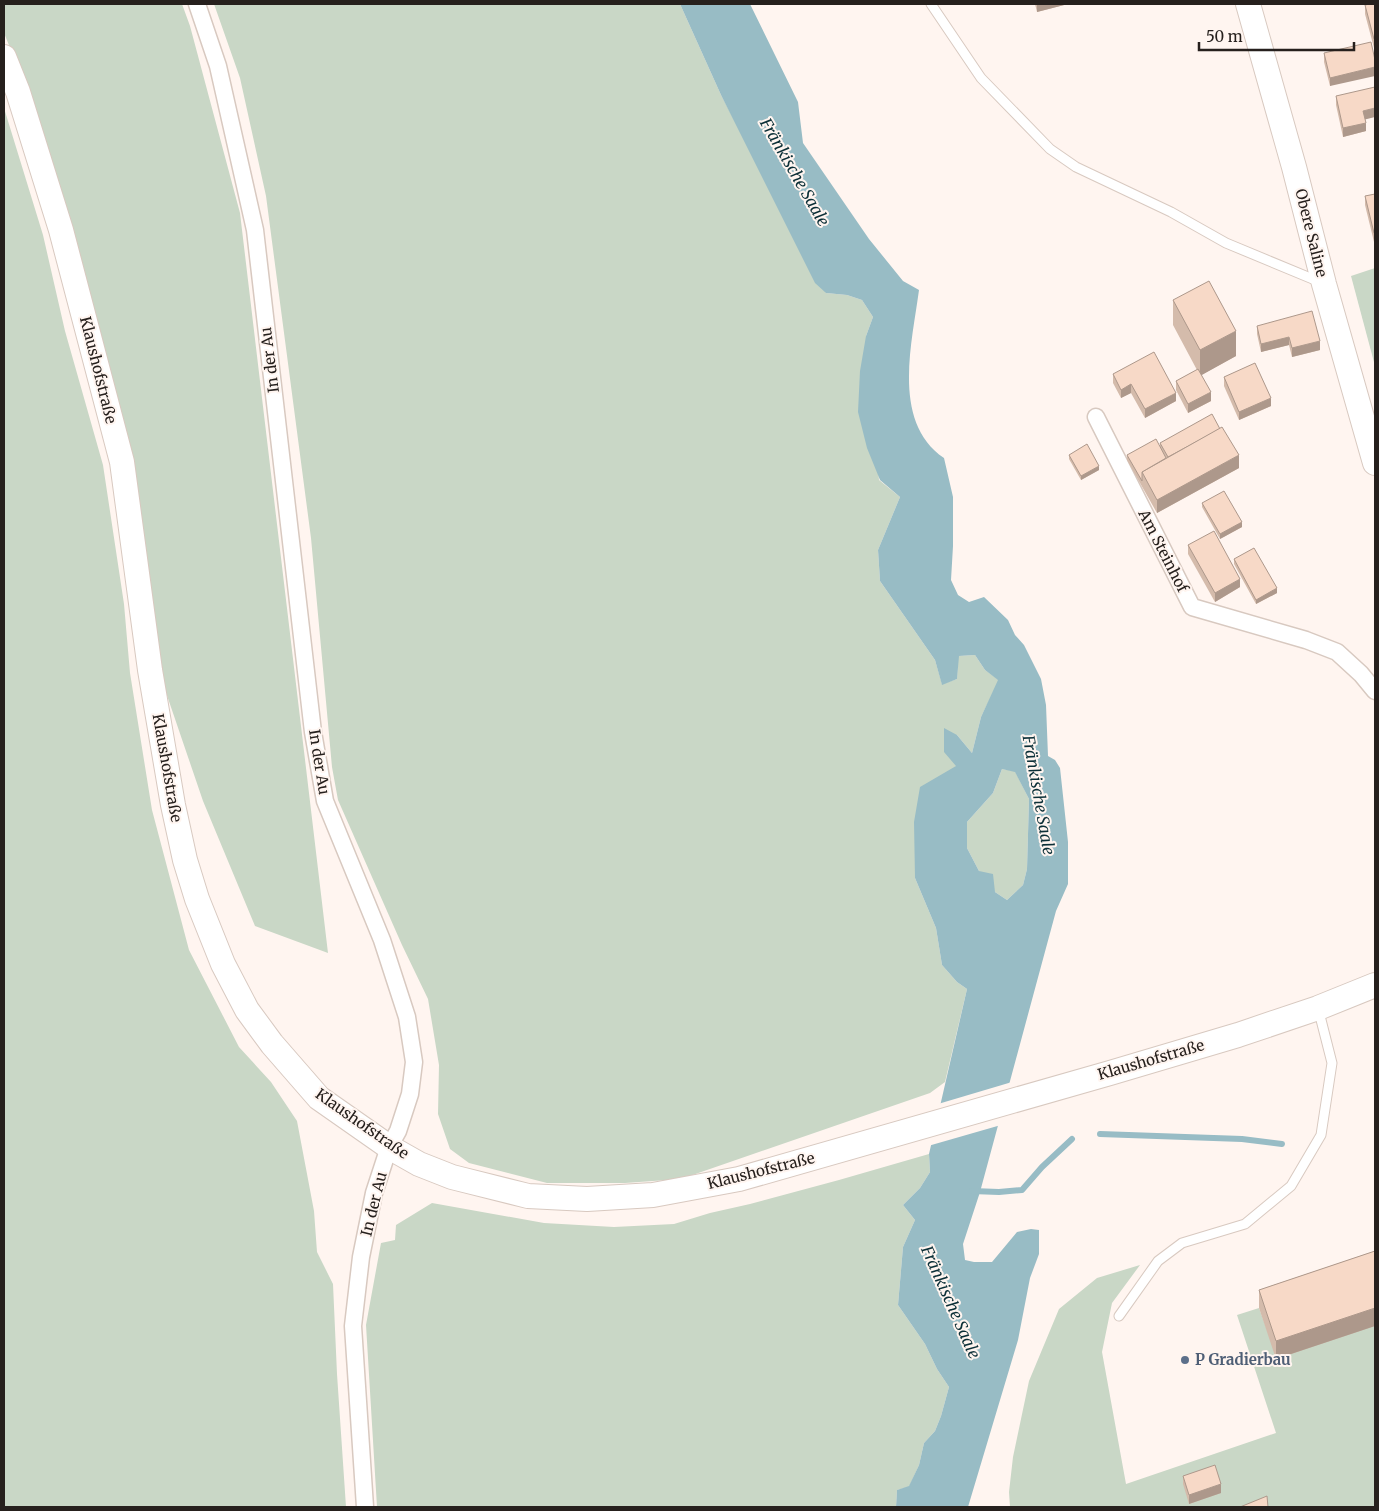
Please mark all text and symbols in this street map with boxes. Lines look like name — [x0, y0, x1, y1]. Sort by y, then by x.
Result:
scale bar — [1199, 20, 1354, 52]
text: 50 m — [1206, 27, 1243, 46]
water label: Fränkische Saale — [755, 114, 834, 230]
street label: Obere Saline — [1291, 187, 1332, 279]
street label: Klaushofstraße — [76, 314, 121, 426]
street label: In der Au — [256, 326, 283, 394]
street label: Am Steinhof — [1134, 505, 1193, 596]
street label: Klaushofstraße — [149, 712, 186, 824]
street label: In der Au — [305, 728, 334, 796]
water label: Fränkische Saale — [1018, 732, 1059, 857]
street label: Klaushofstraße — [1095, 1035, 1206, 1084]
street label: Klaushofstraße — [312, 1084, 413, 1163]
street label: Klaushofstraße — [705, 1148, 817, 1193]
street label: In der Au — [356, 1170, 391, 1238]
water label: Fränkische Saale — [917, 1242, 985, 1362]
place label: P Gradierbau — [1195, 1350, 1291, 1369]
marker: P Gradierbau — [1179, 1354, 1191, 1366]

